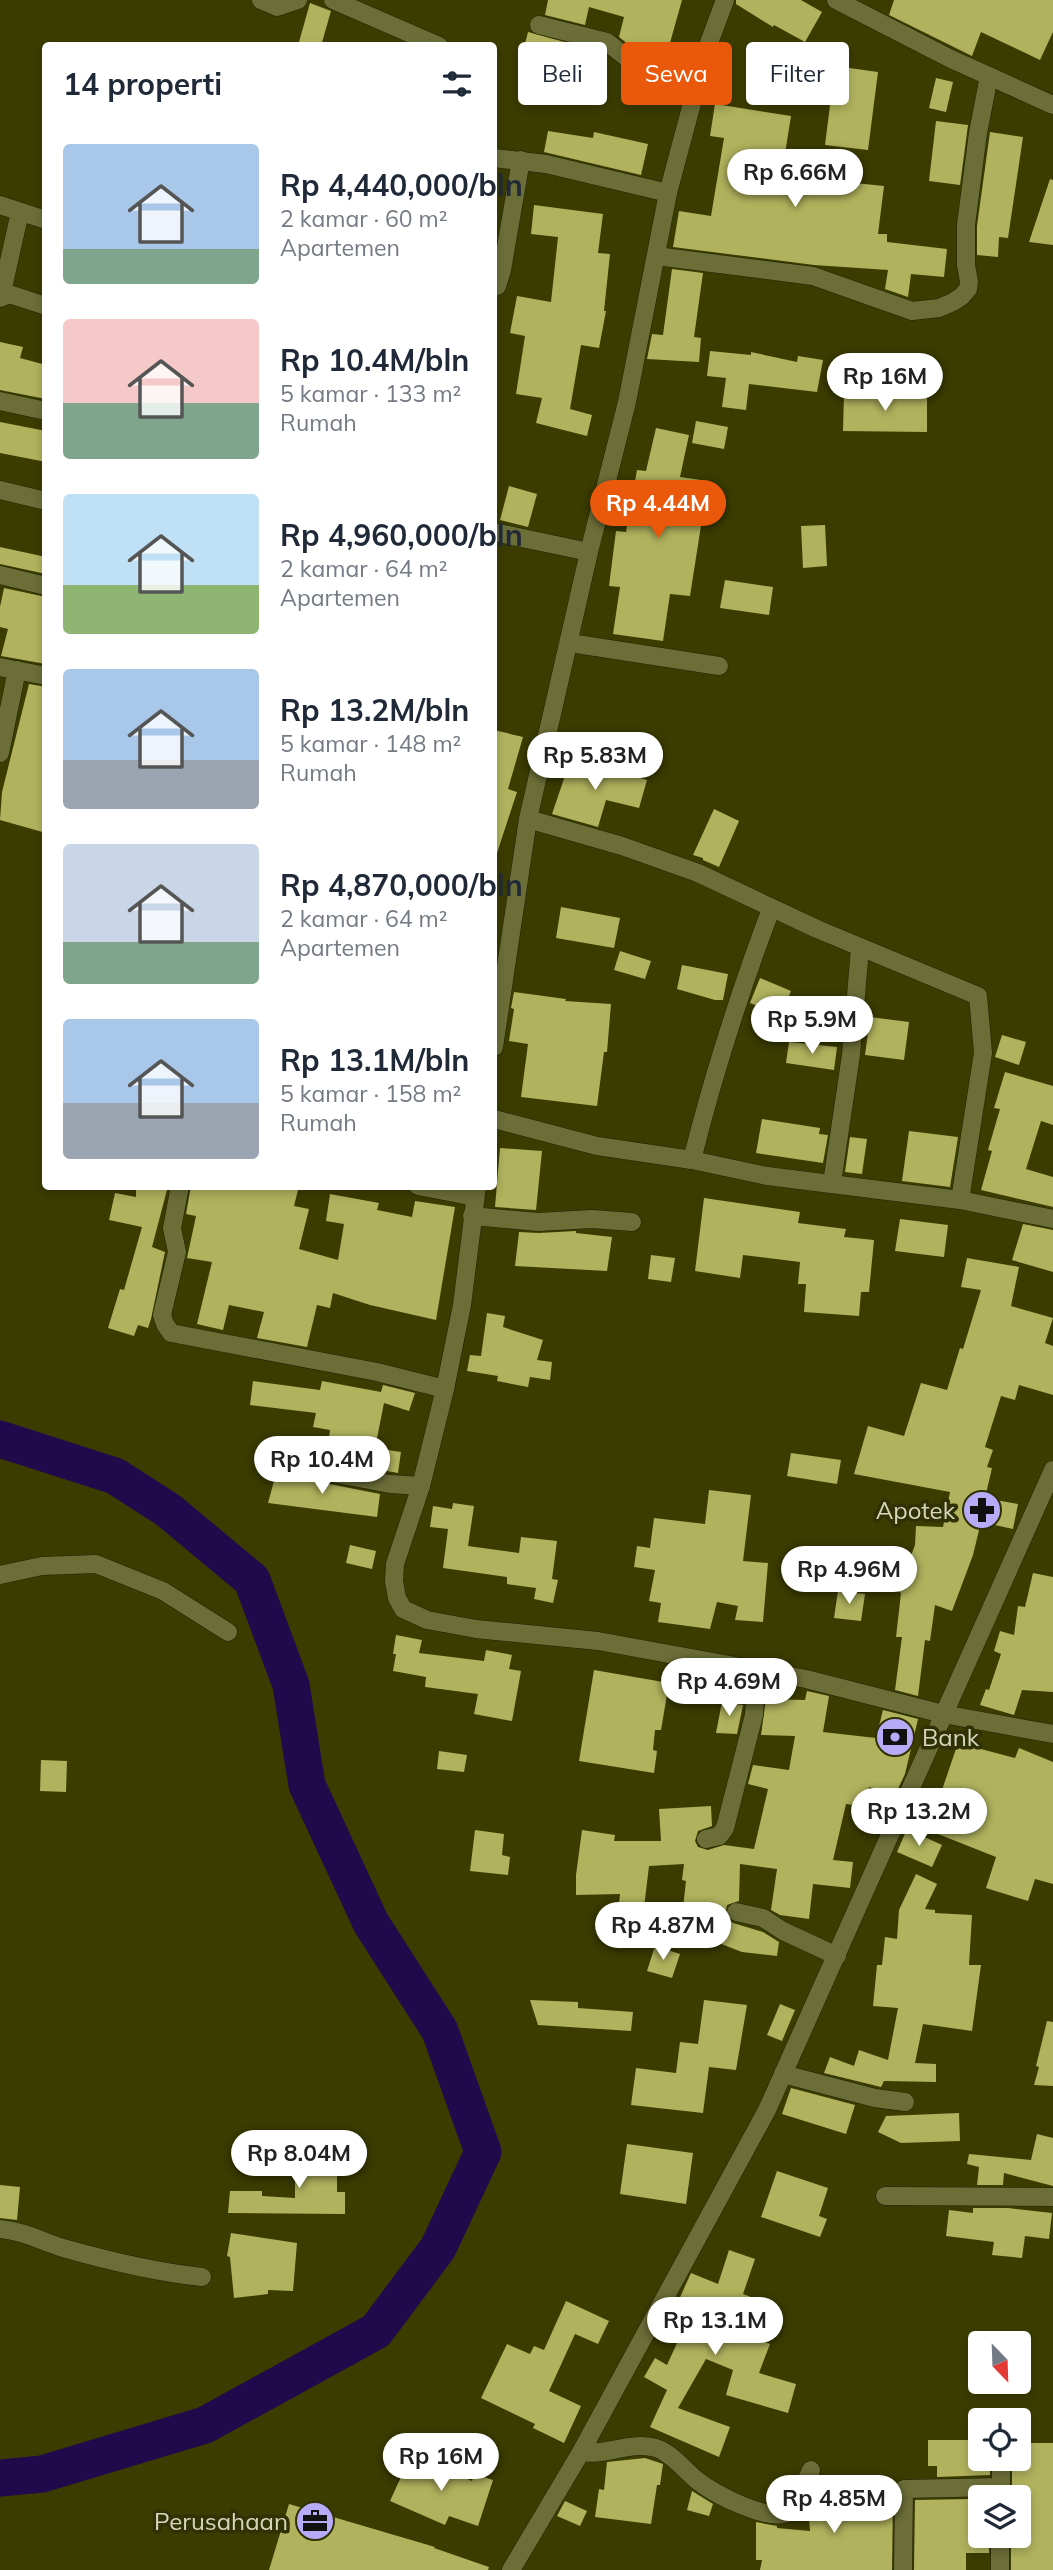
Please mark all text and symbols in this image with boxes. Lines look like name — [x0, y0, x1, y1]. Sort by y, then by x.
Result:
chip: Beli — [518, 42, 607, 105]
chip: Sewa — [621, 42, 732, 105]
chip: Filter — [746, 42, 849, 105]
text: 14 properti — [63, 65, 222, 103]
icon: filters — [438, 65, 476, 103]
pin: Rp 6.66M — [723, 150, 867, 209]
text: Rp 6.66M — [743, 157, 847, 186]
text: Rp 4,440,000/bln — [280, 166, 523, 204]
icon: home — [119, 172, 203, 256]
text: 2 kamar · 60 m² — [280, 204, 448, 233]
text: Apartemen — [280, 233, 400, 262]
text: Rp 10.4M/bln — [280, 341, 469, 379]
icon: home — [119, 347, 203, 431]
pin: Rp 16M — [828, 354, 942, 413]
text: Rp 16M — [843, 361, 927, 390]
text: 5 kamar · 133 m² — [280, 379, 461, 408]
text: Rumah — [280, 408, 357, 437]
pin: Rp 4.44M — [586, 480, 730, 540]
text: Rp 4.44M — [606, 488, 710, 517]
text: Rp 4,960,000/bln — [280, 516, 523, 554]
icon: home — [119, 522, 203, 606]
text: 2 kamar · 64 m² — [280, 554, 448, 583]
text: Apartemen — [280, 583, 400, 612]
text: Rp 13.2M/bln — [280, 691, 469, 729]
icon: home — [119, 697, 203, 781]
text: 5 kamar · 148 m² — [280, 729, 461, 758]
pin: Rp 5.83M — [523, 732, 667, 792]
text: Rp 5.83M — [543, 740, 647, 769]
text: Rumah — [280, 758, 357, 787]
text: Rp 4,870,000/bln — [280, 866, 523, 904]
icon: home — [119, 872, 203, 956]
text: 2 kamar · 64 m² — [280, 904, 448, 933]
text: Apartemen — [280, 933, 400, 962]
pin: Rp 5.9M — [747, 996, 877, 1056]
text: Rp 5.9M — [767, 1004, 857, 1033]
text: Rp 13.1M/bln — [280, 1041, 469, 1079]
icon: home — [119, 1047, 203, 1131]
text: 5 kamar · 158 m² — [280, 1079, 461, 1108]
text: Rumah — [280, 1108, 357, 1137]
pin: Rp 10.4M — [250, 1436, 394, 1496]
text: Rp 10.4M — [270, 1444, 374, 1473]
pharmacy icon: Apotek — [961, 1489, 1003, 1531]
place label: Apotek — [876, 1495, 956, 1525]
pin: Rp 4.96M — [777, 1546, 921, 1606]
text: Rp 4.96M — [797, 1554, 901, 1583]
pin: Rp 4.69M — [657, 1658, 801, 1718]
text: Rp 4.69M — [677, 1666, 781, 1695]
bank icon: Bank — [874, 1716, 916, 1758]
place label: Bank — [922, 1722, 980, 1752]
pin: Rp 13.2M — [847, 1788, 991, 1848]
text: Rp 13.2M — [867, 1796, 971, 1825]
pin: Rp 4.87M — [591, 1902, 735, 1962]
text: Rp 4.87M — [611, 1910, 715, 1939]
pin: Rp 8.04M — [227, 2130, 371, 2190]
text: Rp 8.04M — [247, 2138, 351, 2167]
pin: Rp 13.1M — [643, 2298, 787, 2357]
text: Rp 13.1M — [663, 2305, 767, 2334]
north arrow — [968, 2331, 1031, 2394]
map controls — [968, 2331, 1031, 2548]
button: locate — [968, 2408, 1031, 2471]
pin: Rp 16M — [384, 2434, 498, 2493]
text: Rp 16M — [399, 2441, 483, 2470]
pin: Rp 4.85M — [762, 2476, 906, 2535]
text: Rp 4.85M — [782, 2483, 886, 2512]
button: layers — [968, 2485, 1031, 2548]
office icon: Perusahaan — [294, 2500, 336, 2542]
place label: Perusahaan — [154, 2506, 288, 2536]

